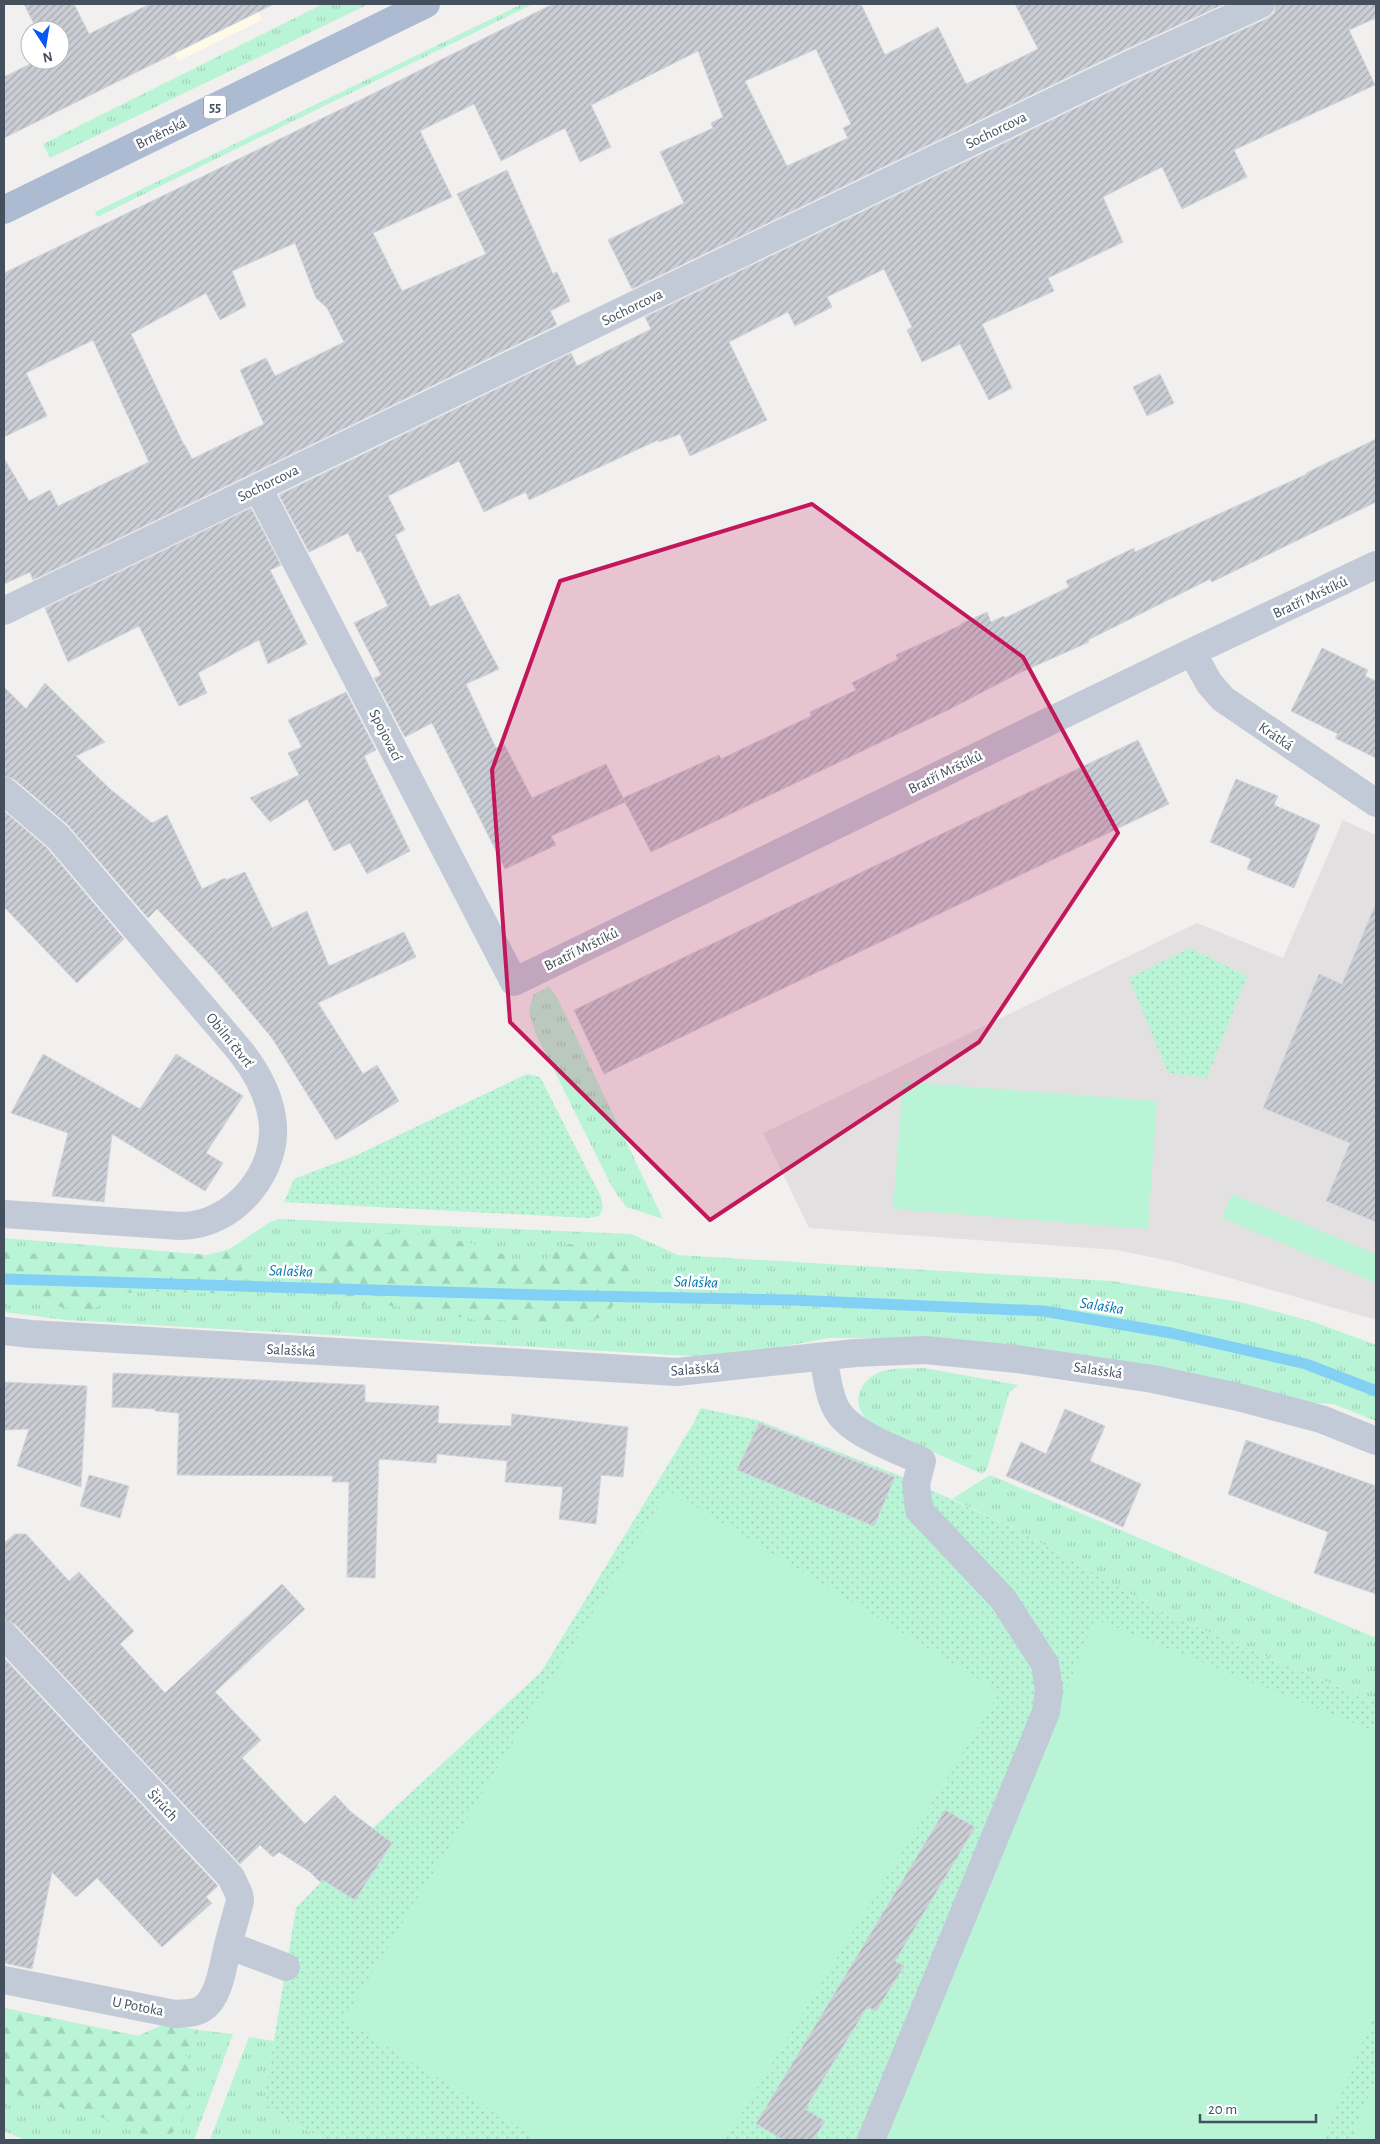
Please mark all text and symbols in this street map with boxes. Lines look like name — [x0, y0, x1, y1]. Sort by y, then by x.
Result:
north arrow — [20, 20, 70, 70]
text: N — [41, 49, 54, 65]
road number: 55 — [204, 95, 226, 118]
street label: Sochorcova — [963, 109, 1029, 152]
street label: Brněnská — [134, 115, 189, 152]
street label: Sochorcova — [599, 286, 665, 329]
street label: Sochorcova — [235, 462, 301, 505]
street label: Bratří Mrštíků — [1271, 574, 1350, 621]
street label: Spojovací — [366, 707, 405, 764]
street label: Krátká — [1256, 720, 1296, 753]
street label: Bratří Mrštíků — [906, 748, 985, 797]
street label: Bratří Mrštíků — [542, 925, 621, 974]
street label: Obilní čtvrť — [203, 1010, 256, 1070]
water label: Salaška — [269, 1262, 313, 1280]
water label: Salaška — [674, 1273, 718, 1291]
water label: Salaška — [1079, 1295, 1125, 1317]
street label: Salašská — [266, 1342, 316, 1359]
street label: Salašská — [670, 1360, 720, 1379]
street label: Salašská — [1073, 1360, 1123, 1381]
street label: Širůch — [145, 1786, 181, 1824]
street label: U Potoka — [111, 1994, 165, 2019]
scale bar — [1200, 2092, 1316, 2124]
text: 20 m — [1208, 2102, 1237, 2117]

